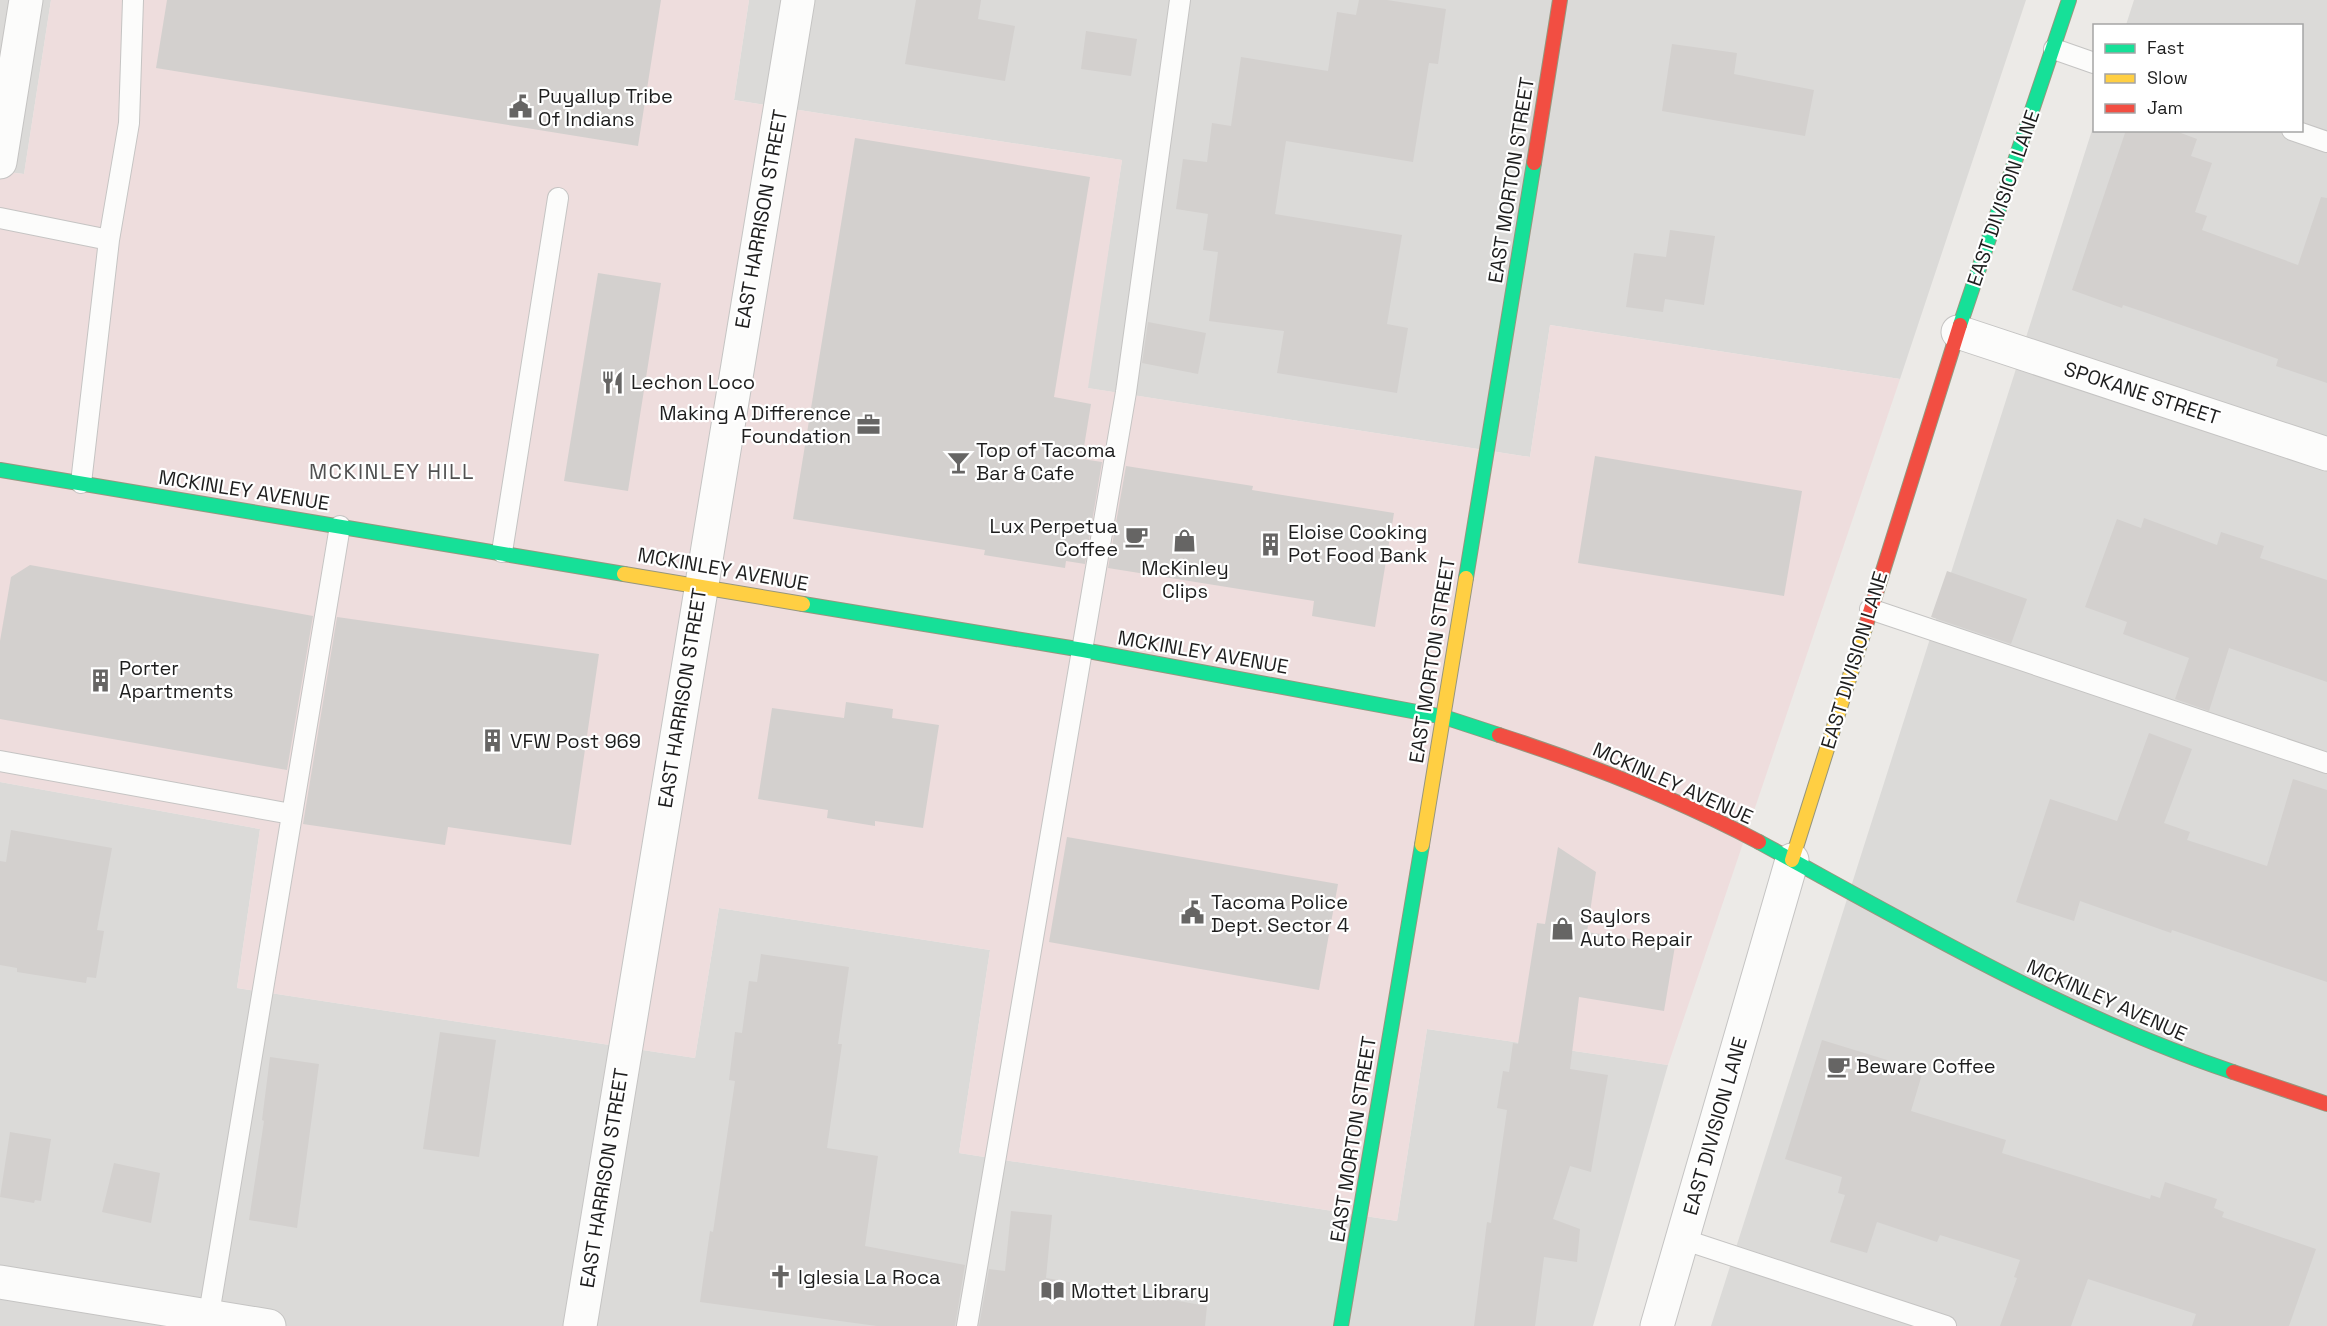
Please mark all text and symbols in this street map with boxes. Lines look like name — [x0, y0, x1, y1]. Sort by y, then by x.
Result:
legend — [2093, 24, 2303, 132]
text: Fast — [2147, 36, 2184, 59]
text: Slow — [2147, 66, 2188, 89]
street label: EAST MORTON STREET — [1482, 75, 1540, 285]
place label: Puyallup Tribe Of Indians — [538, 83, 673, 132]
public building icon: Puyallup Tribe Of Indians — [507, 94, 533, 120]
text: Jam — [2147, 96, 2183, 119]
street label: EAST HARRISON STREET — [729, 107, 793, 331]
street label: EAST DIVISION LANE — [1961, 107, 2045, 289]
street label: SPOKANE STREET — [2061, 356, 2223, 431]
restaurant icon: Lechon Loco — [600, 369, 626, 395]
place label: Lechon Loco — [631, 369, 755, 395]
place label: Making A Difference Foundation — [659, 400, 851, 449]
office icon: Making A Difference Foundation — [856, 412, 882, 438]
place label: Top of Tacoma Bar & Cafe — [976, 437, 1116, 486]
bar icon: Top of Tacoma Bar & Cafe — [945, 449, 971, 475]
district label: MCKINLEY HILL — [309, 458, 475, 485]
street label: MCKINLEY AVENUE — [157, 464, 331, 516]
place label: Lux Perpetua Coffee — [990, 513, 1118, 562]
place label: Eloise Cooking Pot Food Bank — [1288, 519, 1427, 568]
cafe icon: Lux Perpetua Coffee — [1123, 524, 1149, 550]
shop icon: McKinley Clips — [1172, 528, 1198, 554]
building icon: Eloise Cooking Pot Food Bank — [1257, 531, 1283, 557]
street label: MCKINLEY AVENUE — [636, 541, 810, 597]
place label: McKinley Clips — [1141, 555, 1229, 604]
street label: EAST MORTON STREET — [1403, 555, 1461, 765]
street label: EAST DIVISION LANE — [1815, 568, 1893, 752]
street label: EAST HARRISON STREET — [652, 586, 712, 810]
street label: MCKINLEY AVENUE — [1116, 624, 1290, 680]
place label: Porter Apartments — [119, 655, 233, 704]
building icon: Porter Apartments — [88, 667, 114, 693]
building icon: VFW Post 969 — [479, 728, 505, 754]
place label: VFW Post 969 — [510, 728, 641, 754]
street label: MCKINLEY AVENUE — [1589, 736, 1757, 830]
place label: Tacoma Police Dept. Sector 4 — [1211, 889, 1349, 938]
public building icon: Tacoma Police Dept. Sector 4 — [1180, 900, 1206, 926]
place label: Saylors Auto Repair — [1580, 903, 1692, 952]
shop icon: Saylors Auto Repair — [1549, 915, 1575, 941]
street label: MCKINLEY AVENUE — [2023, 953, 2191, 1047]
street label: EAST MORTON STREET — [1324, 1034, 1382, 1244]
street label: EAST DIVISION LANE — [1677, 1034, 1753, 1218]
cafe icon: Beware Coffee — [1825, 1053, 1851, 1079]
place label: Beware Coffee — [1856, 1053, 1996, 1079]
street label: EAST HARRISON STREET — [574, 1066, 634, 1290]
church icon: Iglesia La Roca — [767, 1264, 793, 1290]
place label: Iglesia La Roca — [798, 1264, 941, 1290]
library icon: Mottet Library — [1040, 1278, 1066, 1304]
place label: Mottet Library — [1071, 1278, 1209, 1304]

